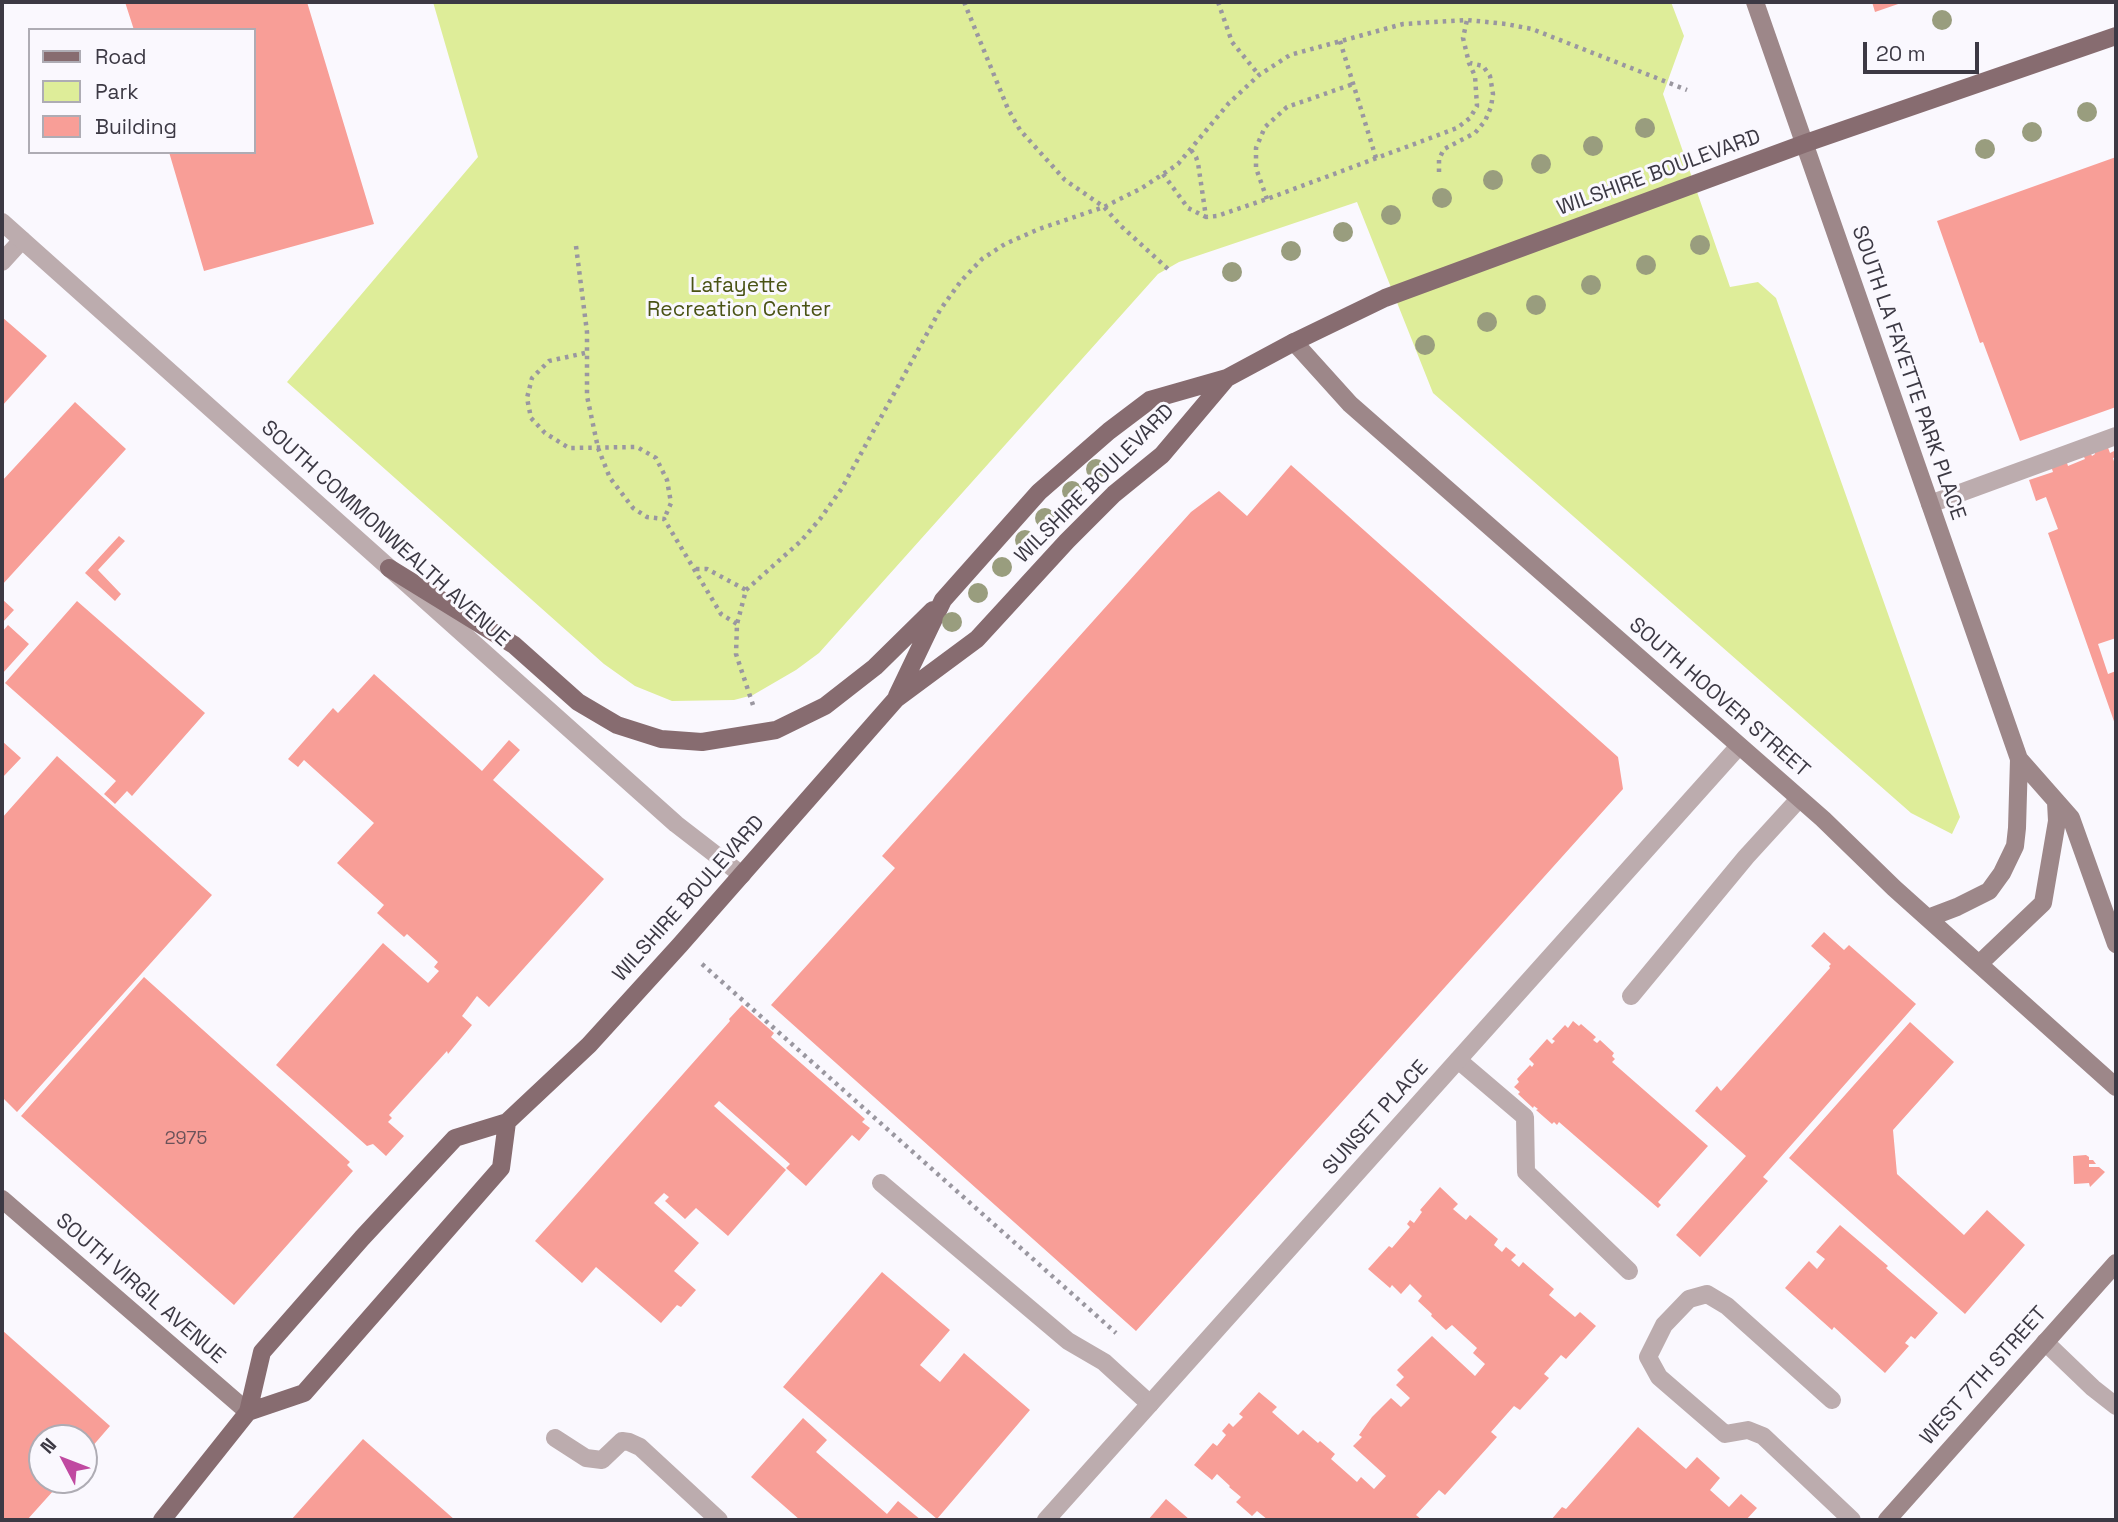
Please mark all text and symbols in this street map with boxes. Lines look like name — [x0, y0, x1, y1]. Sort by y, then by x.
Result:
legend — [28, 28, 256, 154]
scale bar — [1866, 28, 1982, 72]
text: 20 m — [1876, 40, 1926, 67]
text: Road — [95, 43, 147, 70]
text: Park — [95, 78, 139, 105]
text: Building — [95, 113, 177, 140]
street label: WILSHIRE BOULEVARD — [1554, 124, 1764, 222]
street label: SOUTH LA FAYETTE PARK PLACE — [1846, 223, 1970, 523]
park label: Lafayette Recreation Center — [647, 273, 831, 323]
street label: WILSHIRE BOULEVARD — [1010, 399, 1180, 569]
street label: SOUTH COMMONWEALTH AVENUE — [256, 416, 514, 652]
street label: SOUTH HOOVER STREET — [1623, 613, 1815, 783]
street label: WILSHIRE BOULEVARD — [608, 811, 770, 987]
street label: SUNSET PLACE — [1318, 1055, 1434, 1181]
house number: 2975 — [165, 1128, 207, 1150]
street label: SOUTH VIRGIL AVENUE — [50, 1209, 230, 1369]
street label: WEST 7TH STREET — [1915, 1302, 2053, 1450]
north arrow — [28, 1424, 98, 1494]
text: N — [35, 1433, 62, 1459]

